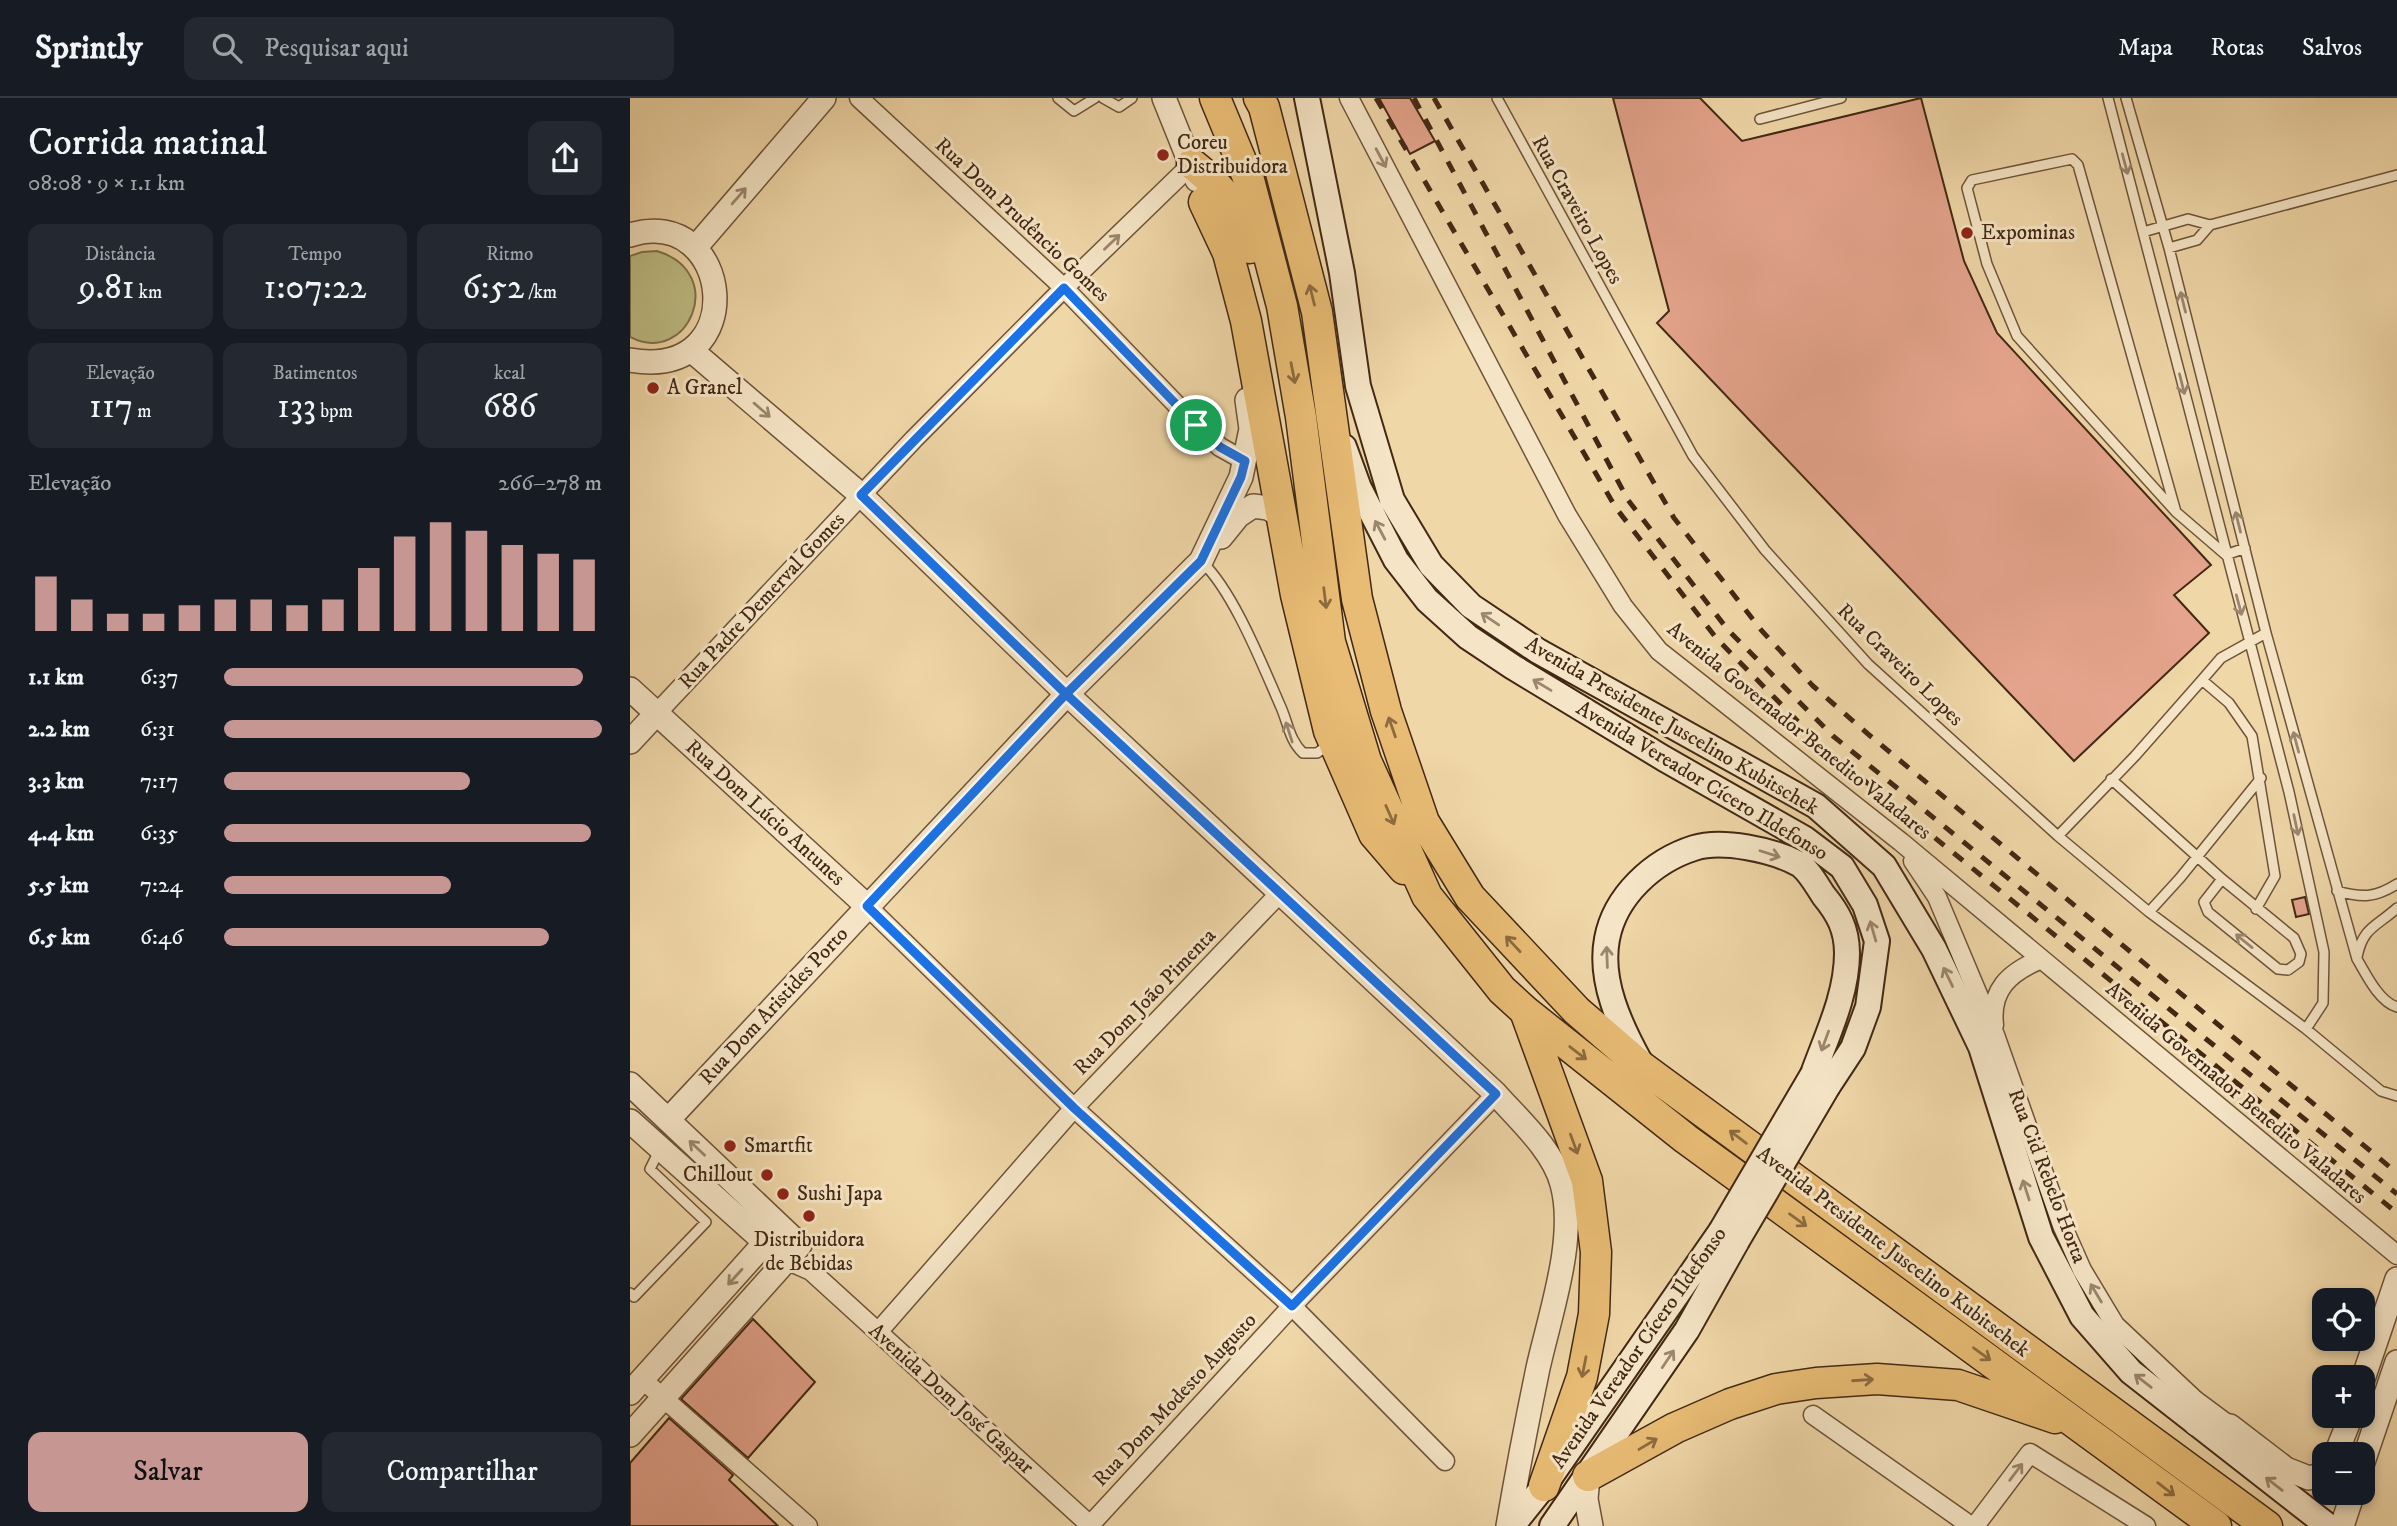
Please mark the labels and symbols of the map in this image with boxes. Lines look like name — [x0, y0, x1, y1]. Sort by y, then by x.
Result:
place label: Coreu Distribuidora — [1177, 130, 1288, 180]
street label: Rua Craveiro Lopes — [1526, 131, 1628, 289]
street label: Rua Dom Prudêncio Gomes — [929, 132, 1115, 308]
marker: Coreu Distribuidora — [1155, 147, 1171, 163]
one-way arrow — [1374, 148, 1388, 168]
one-way arrow — [2119, 152, 2132, 175]
one-way arrow — [731, 187, 747, 205]
place label: Expominas — [1981, 220, 2075, 246]
marker: Expominas — [1959, 225, 1975, 241]
one-way arrow — [1103, 233, 1120, 250]
one-way arrow — [1305, 284, 1318, 307]
one-way arrow — [2176, 291, 2189, 314]
one-way arrow — [1286, 361, 1300, 384]
one-way arrow — [2176, 373, 2189, 395]
place label: A Granel — [667, 375, 743, 401]
marker: A Granel — [645, 380, 661, 396]
pin — [1166, 395, 1226, 455]
one-way arrow — [752, 402, 770, 418]
street label: Rua Padre Demerval Gomes — [673, 507, 851, 695]
one-way arrow — [2231, 511, 2244, 534]
one-way arrow — [1373, 520, 1386, 541]
one-way arrow — [1318, 586, 1331, 609]
one-way arrow — [2233, 593, 2246, 615]
street label: Rua Craveiro Lopes — [1831, 598, 1969, 732]
one-way arrow — [1481, 612, 1500, 626]
street label: Avenida Governador Benedito Valadares — [1662, 616, 1936, 846]
street label: Avenida Presidente Juscelino Kubitschek — [1520, 631, 1824, 821]
one-way arrow — [1532, 677, 1552, 691]
street label: Avenida Vereador Cícero Ildefonso — [1571, 695, 1833, 867]
one-way arrow — [1385, 716, 1398, 738]
one-way arrow — [1282, 721, 1295, 743]
one-way arrow — [2289, 732, 2302, 754]
street label: Rua Dom Lúcio Antunes — [680, 734, 850, 892]
one-way arrow — [1384, 804, 1397, 825]
one-way arrow — [2290, 813, 2303, 836]
one-way arrow — [1758, 849, 1780, 862]
one-way arrow — [1866, 921, 1879, 943]
street label: Rua Dom Aristides Porto — [694, 922, 854, 1090]
street label: Rua Dom João Pimenta — [1068, 923, 1222, 1081]
one-way arrow — [2235, 933, 2253, 949]
one-way arrow — [1505, 935, 1522, 952]
one-way arrow — [1601, 946, 1614, 969]
one-way arrow — [1940, 967, 1954, 988]
street label: Avenida Governador Benedito Valadares — [2100, 976, 2372, 1210]
one-way arrow — [1817, 1030, 1830, 1052]
one-way arrow — [1569, 1046, 1587, 1061]
street label: Rua Cid Rebelo Horta — [2002, 1085, 2092, 1267]
one-way arrow — [1729, 1130, 1748, 1145]
one-way arrow — [1569, 1132, 1581, 1154]
place label: Smartfit — [744, 1133, 813, 1159]
marker: Smartfit — [722, 1138, 738, 1154]
one-way arrow — [689, 1139, 706, 1156]
street label: Avenida Presidente Juscelino Kubitschek — [1751, 1141, 2035, 1364]
place label: Chillout — [683, 1162, 753, 1188]
marker: Chillout — [759, 1167, 775, 1183]
one-way arrow — [2019, 1180, 2031, 1202]
place label: Sushi Japa — [797, 1181, 883, 1207]
marker: Sushi Japa — [775, 1186, 791, 1202]
marker: Distribuidora de Bebidas — [801, 1208, 817, 1224]
one-way arrow — [1789, 1213, 1807, 1228]
street label: Avenida Vereador Cícero Ildefonso — [1545, 1222, 1733, 1474]
place label: Distribuidora de Bebidas — [754, 1227, 864, 1277]
one-way arrow — [726, 1268, 743, 1285]
one-way arrow — [2089, 1283, 2103, 1303]
street label: Rua Dom Modesto Augusto — [1088, 1308, 1262, 1492]
street label: Avenida Dom José Gaspar — [863, 1318, 1039, 1480]
one-way arrow — [1973, 1346, 1992, 1361]
one-way arrow — [1660, 1350, 1675, 1369]
one-way arrow — [1577, 1355, 1590, 1378]
one-way arrow — [1851, 1373, 1874, 1386]
one-way arrow — [2134, 1374, 2153, 1389]
one-way arrow — [1638, 1436, 1658, 1450]
one-way arrow — [2008, 1462, 2023, 1481]
one-way arrow — [2265, 1477, 2283, 1492]
one-way arrow — [2156, 1481, 2175, 1496]

